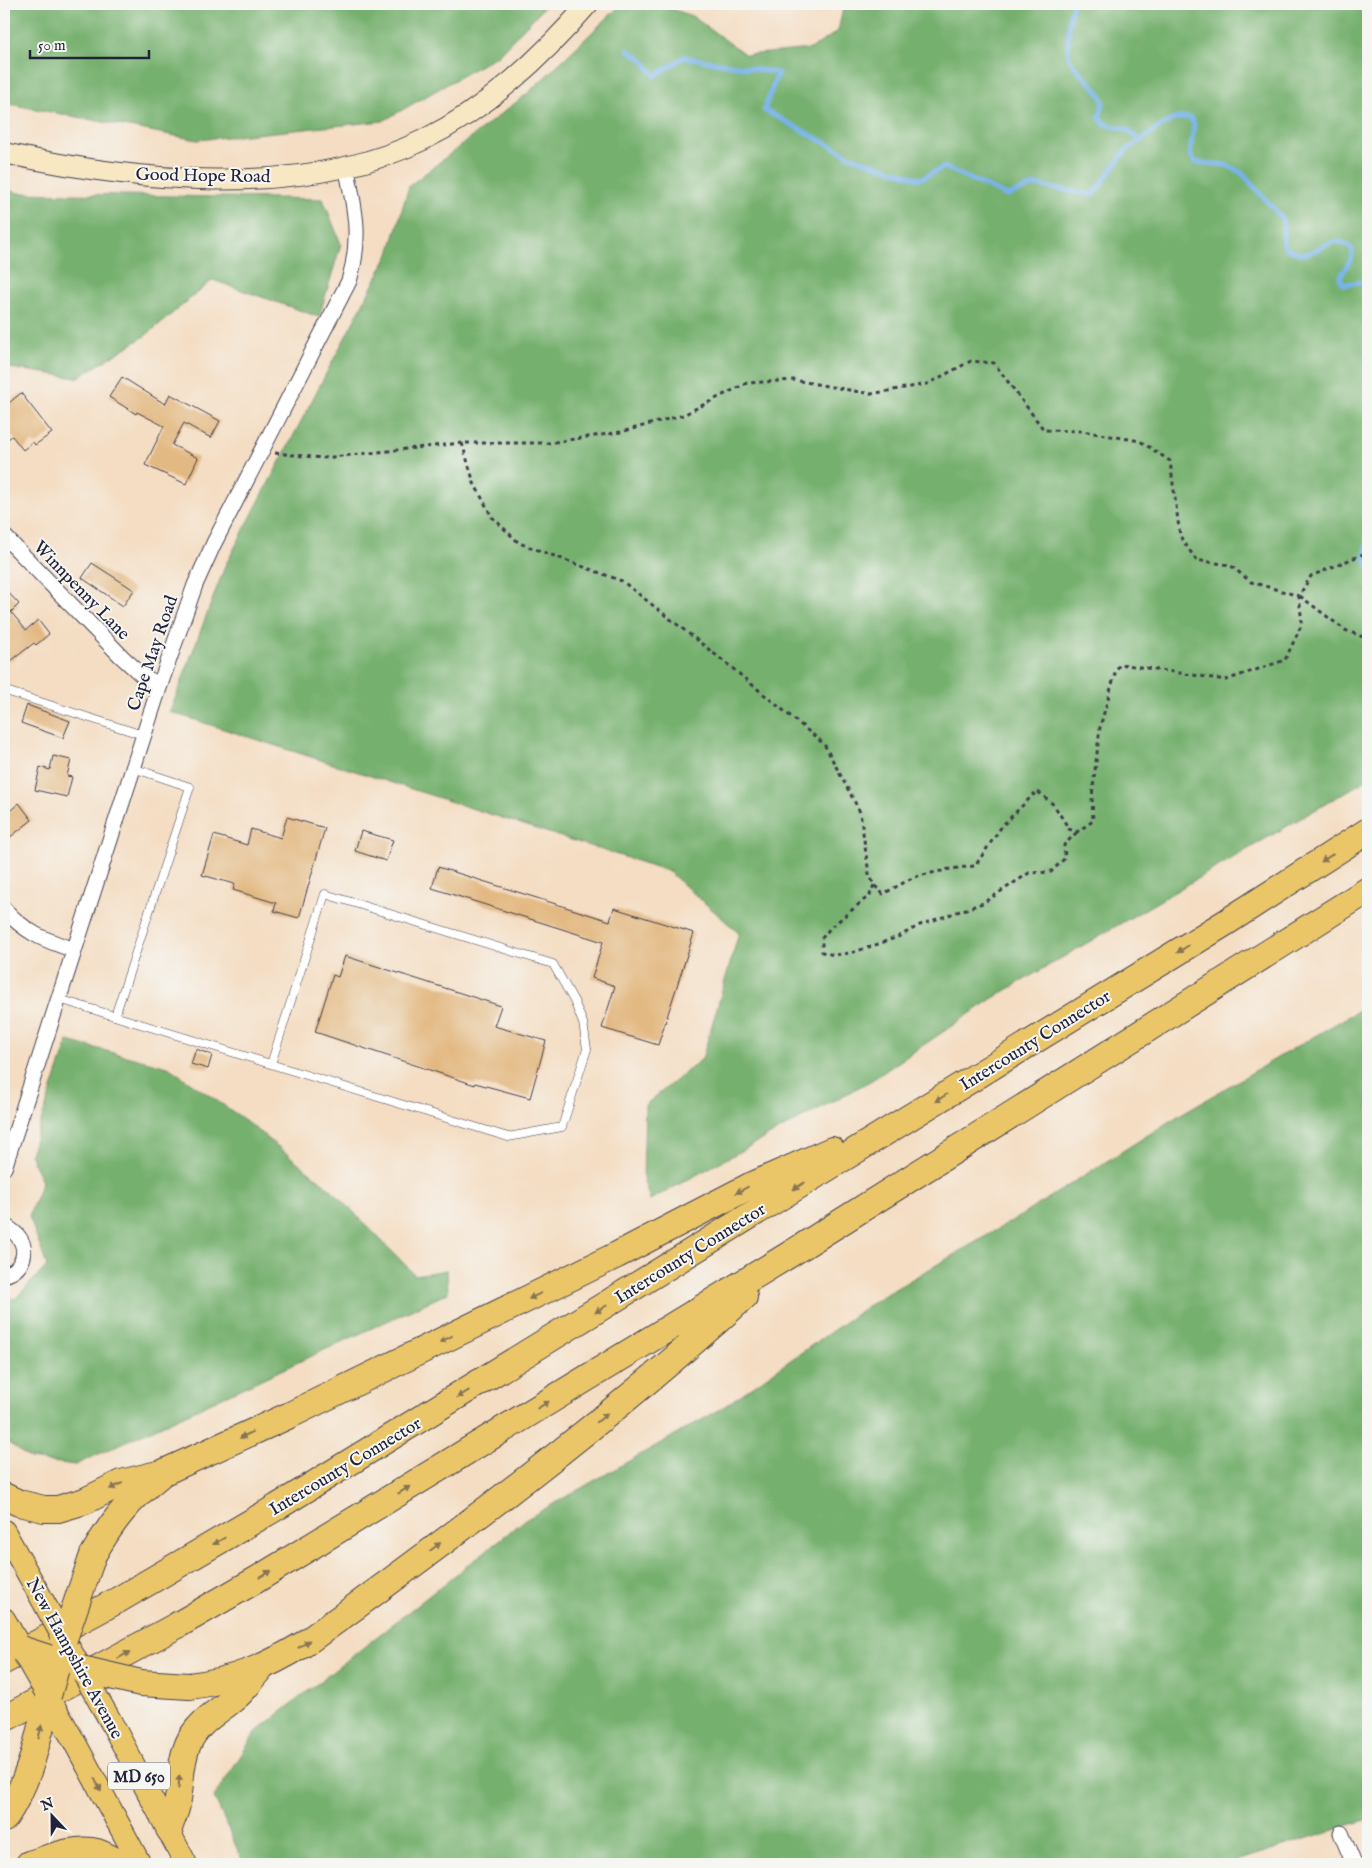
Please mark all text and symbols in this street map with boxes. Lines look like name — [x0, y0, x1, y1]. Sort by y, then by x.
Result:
scale bar — [30, 28, 149, 60]
text: 50 m — [38, 36, 66, 55]
street label: Good Hope Road — [135, 164, 271, 189]
street label: Winnpenny Lane — [28, 536, 134, 646]
street label: Cape May Road — [123, 592, 184, 714]
one-way arrow — [1321, 853, 1334, 862]
one-way arrow — [1177, 944, 1190, 953]
street label: Intercounty Connector — [956, 985, 1116, 1097]
one-way arrow — [934, 1094, 947, 1103]
one-way arrow — [792, 1182, 805, 1191]
one-way arrow — [734, 1186, 749, 1194]
street label: Intercounty Connector — [611, 1198, 771, 1310]
one-way arrow — [527, 1291, 542, 1300]
one-way arrow — [595, 1304, 608, 1313]
one-way arrow — [439, 1335, 453, 1343]
one-way arrow — [456, 1390, 470, 1399]
one-way arrow — [536, 1401, 549, 1410]
one-way arrow — [595, 1412, 608, 1423]
street label: Intercounty Connector — [265, 1413, 426, 1522]
one-way arrow — [239, 1432, 253, 1440]
one-way arrow — [108, 1482, 123, 1490]
one-way arrow — [397, 1485, 410, 1494]
one-way arrow — [212, 1537, 225, 1546]
one-way arrow — [428, 1542, 442, 1552]
one-way arrow — [258, 1570, 272, 1579]
street label: New Hampshire Avenue — [20, 1574, 128, 1743]
one-way arrow — [297, 1639, 311, 1649]
one-way arrow — [116, 1651, 131, 1659]
one-way arrow — [36, 1725, 44, 1740]
road number: MD 650 — [108, 1762, 170, 1790]
one-way arrow — [175, 1774, 183, 1790]
one-way arrow — [94, 1778, 102, 1793]
north arrow — [28, 1790, 78, 1840]
text: N — [38, 1794, 56, 1816]

